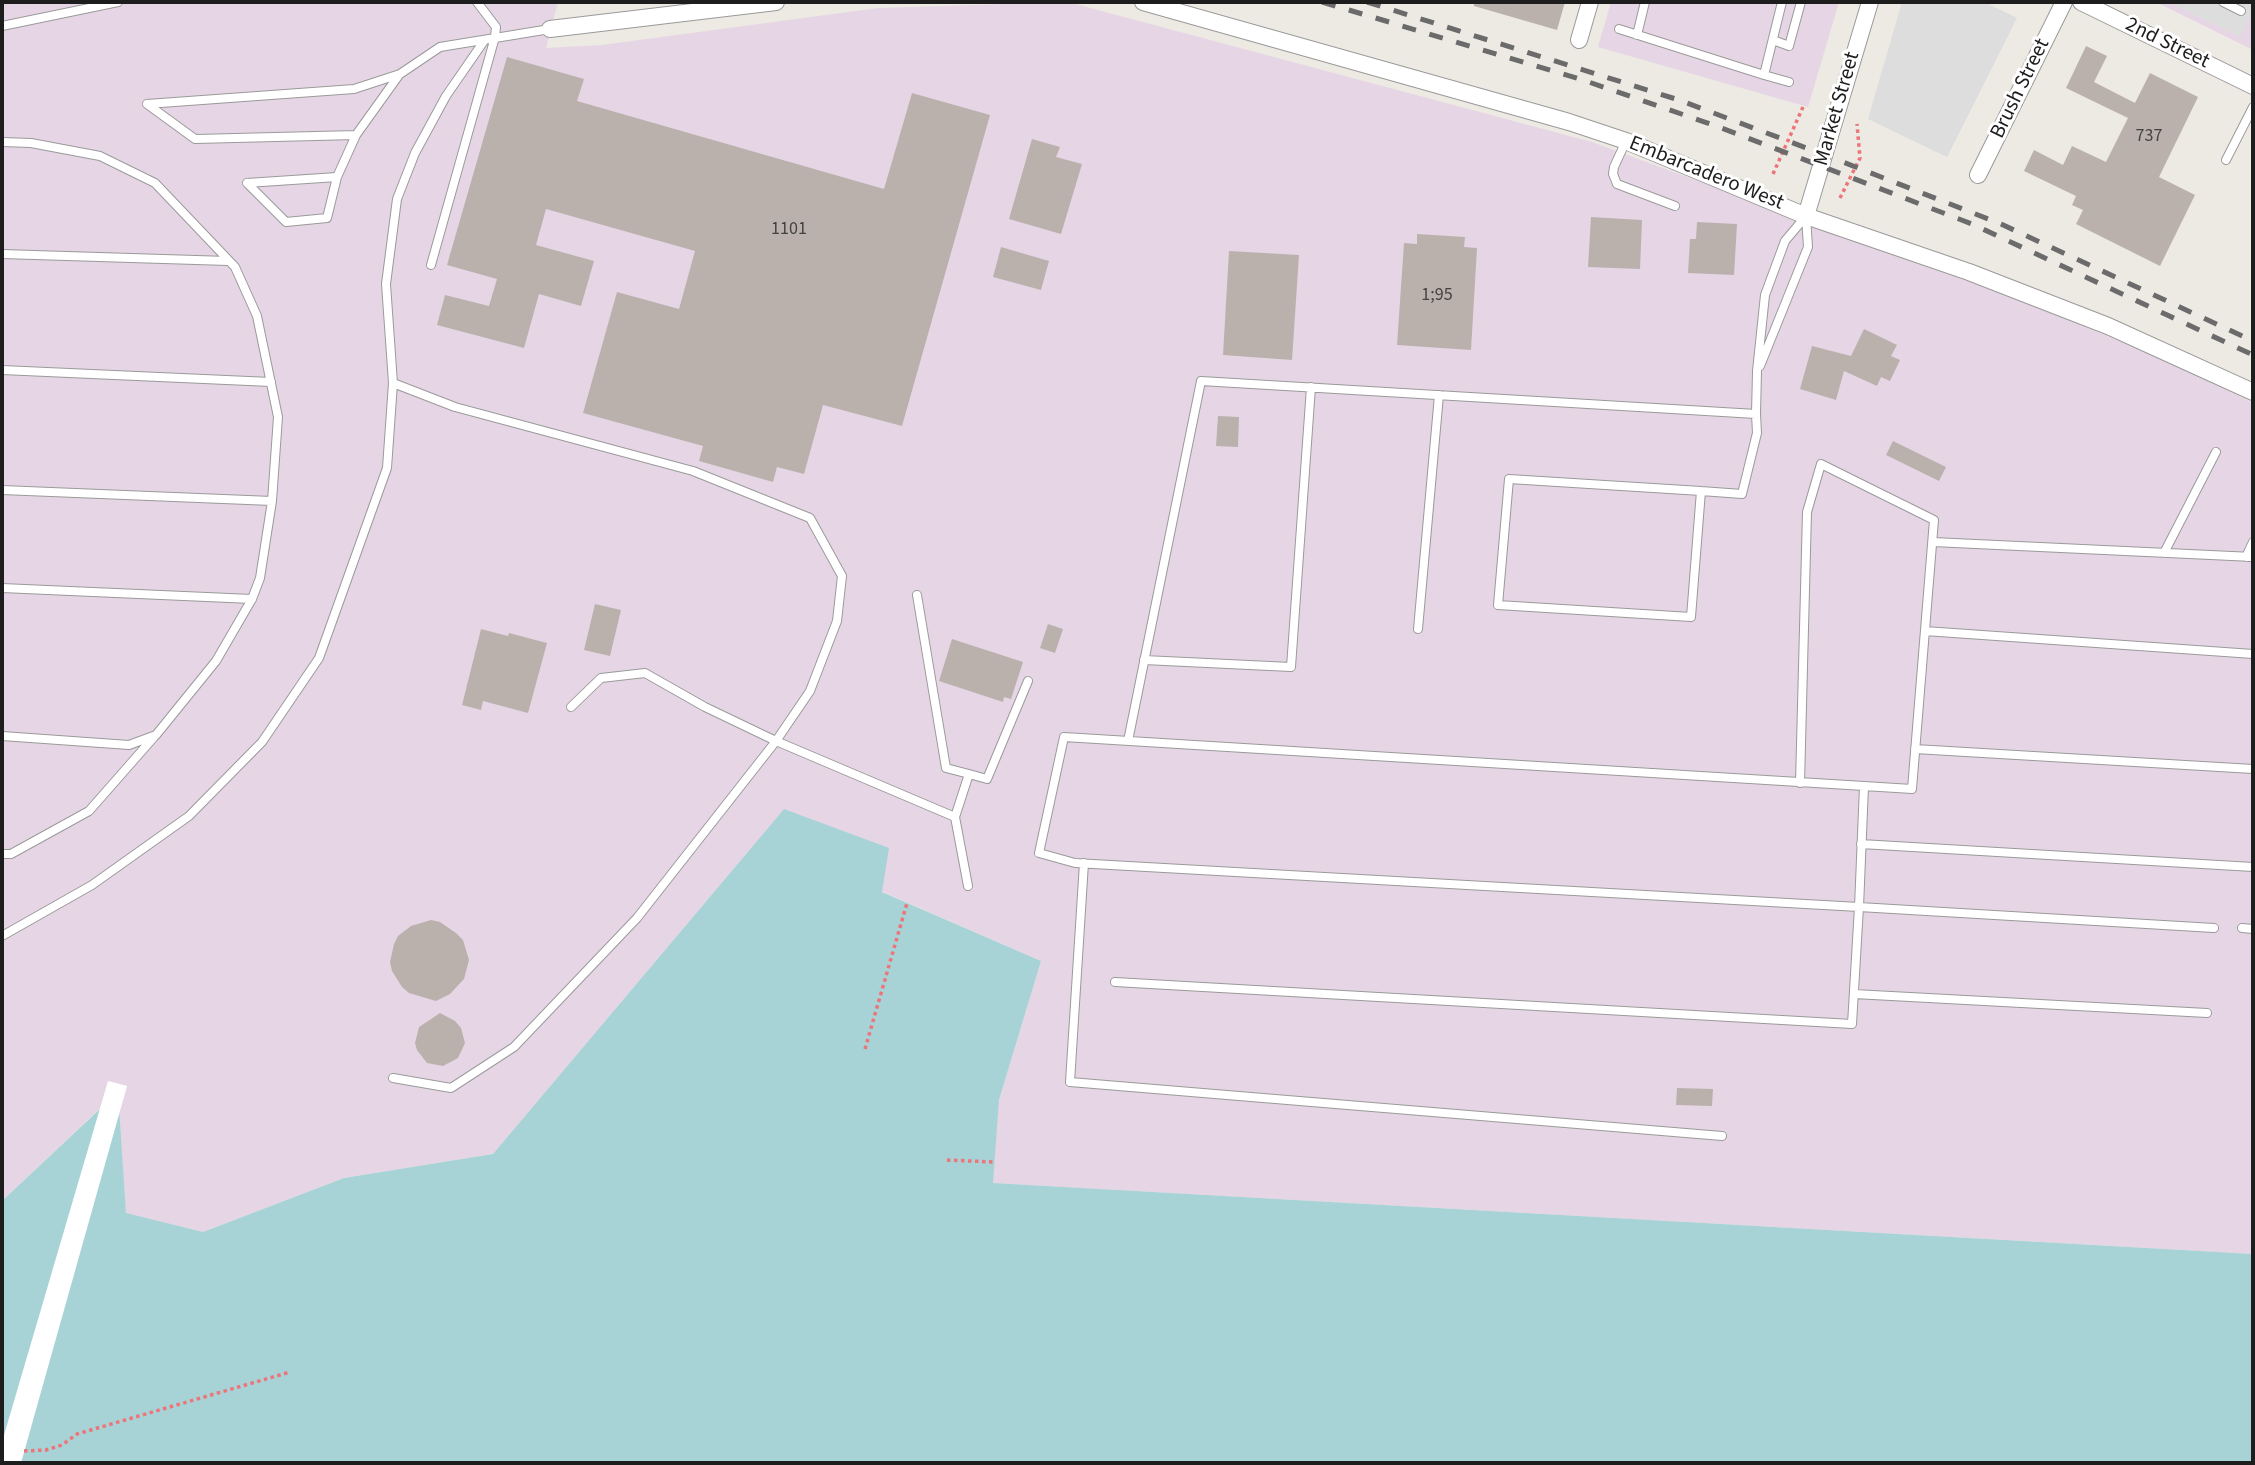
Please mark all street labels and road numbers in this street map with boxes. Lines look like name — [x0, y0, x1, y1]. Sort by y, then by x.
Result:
street label: 2nd Street — [2121, 13, 2213, 75]
street label: Brush Street — [1986, 35, 2056, 143]
street label: Market Street — [1810, 49, 1866, 169]
street label: Embarcadero West — [1625, 131, 1787, 217]

